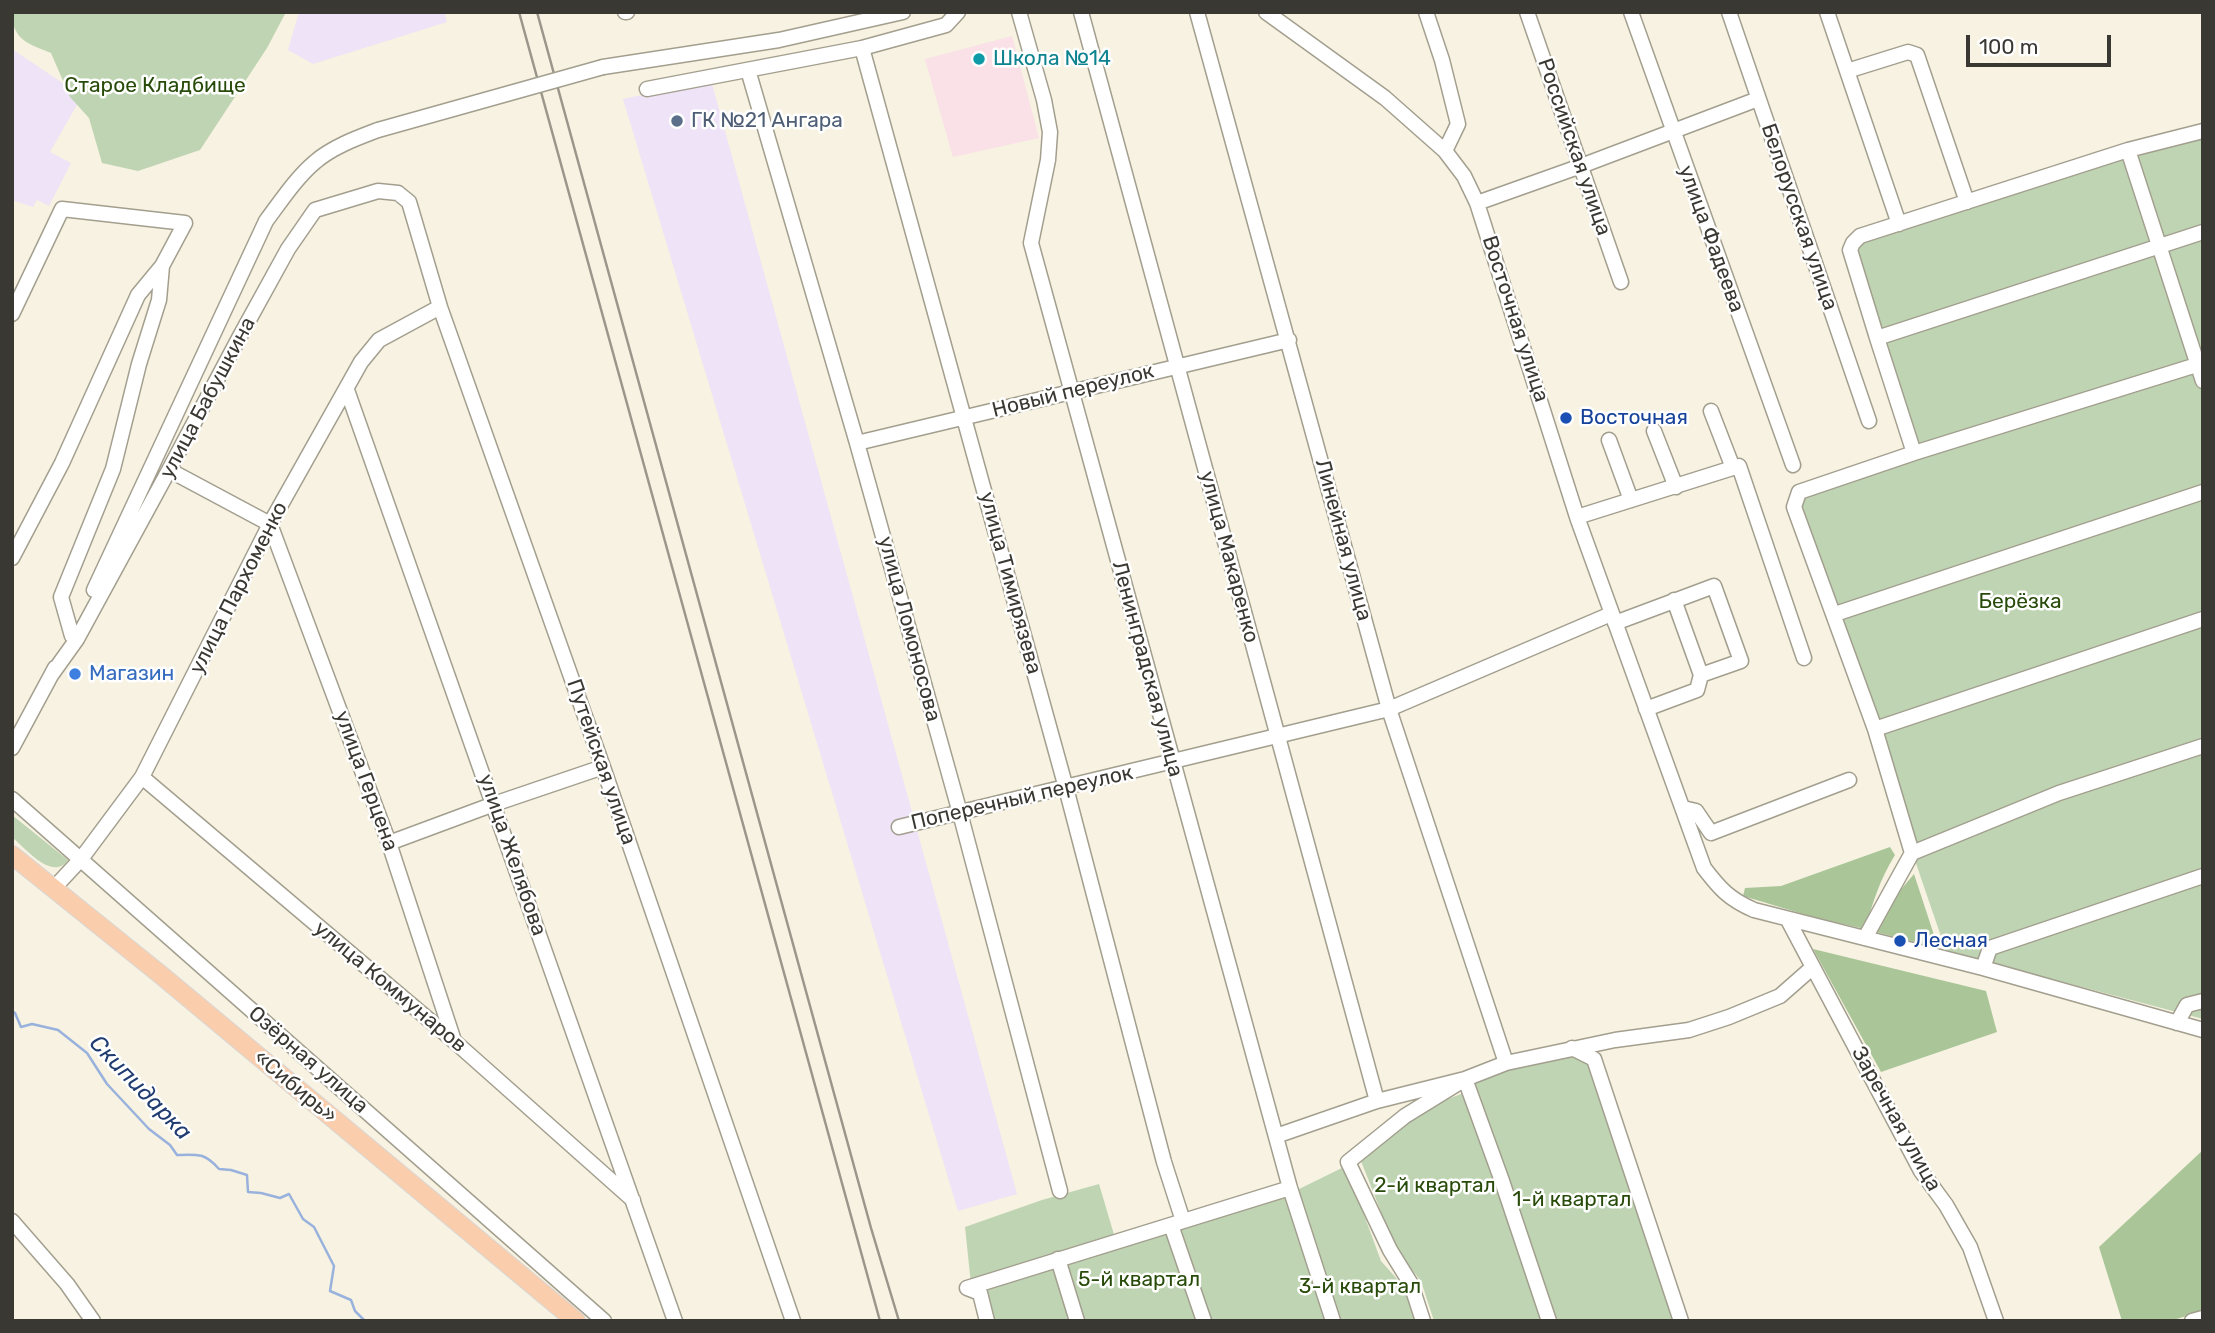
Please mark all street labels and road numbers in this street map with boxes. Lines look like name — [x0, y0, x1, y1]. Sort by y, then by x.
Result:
street label: Российская улица — [1532, 55, 1616, 239]
street label: Белорусская улица — [1755, 120, 1843, 314]
street label: улица Фадеева — [1673, 162, 1749, 316]
street label: Восточная улица — [1476, 233, 1554, 405]
street label: улица Бабушкина — [155, 313, 261, 483]
street label: Новый переулок — [989, 359, 1157, 423]
street label: Линейная улица — [1309, 456, 1377, 624]
street label: улица Макаренко — [1194, 468, 1264, 646]
street label: улица Тимирязева — [974, 489, 1046, 677]
street label: улица Пархоменко — [185, 498, 293, 678]
street label: улица Ломоносова — [872, 534, 946, 724]
street label: Ленинградская улица — [1106, 558, 1188, 780]
street label: Путейская улица — [561, 676, 641, 848]
street label: улица Герцена — [329, 707, 403, 855]
street label: Поперечный переулок — [909, 760, 1135, 836]
street label: улица Желябова — [473, 771, 551, 939]
street label: улица Коммунаров — [309, 916, 471, 1058]
street label: Озёрная улица — [243, 1001, 373, 1119]
street label: Заречная улица — [1846, 1042, 1946, 1196]
street label: «Сибирь» — [248, 1045, 342, 1129]

